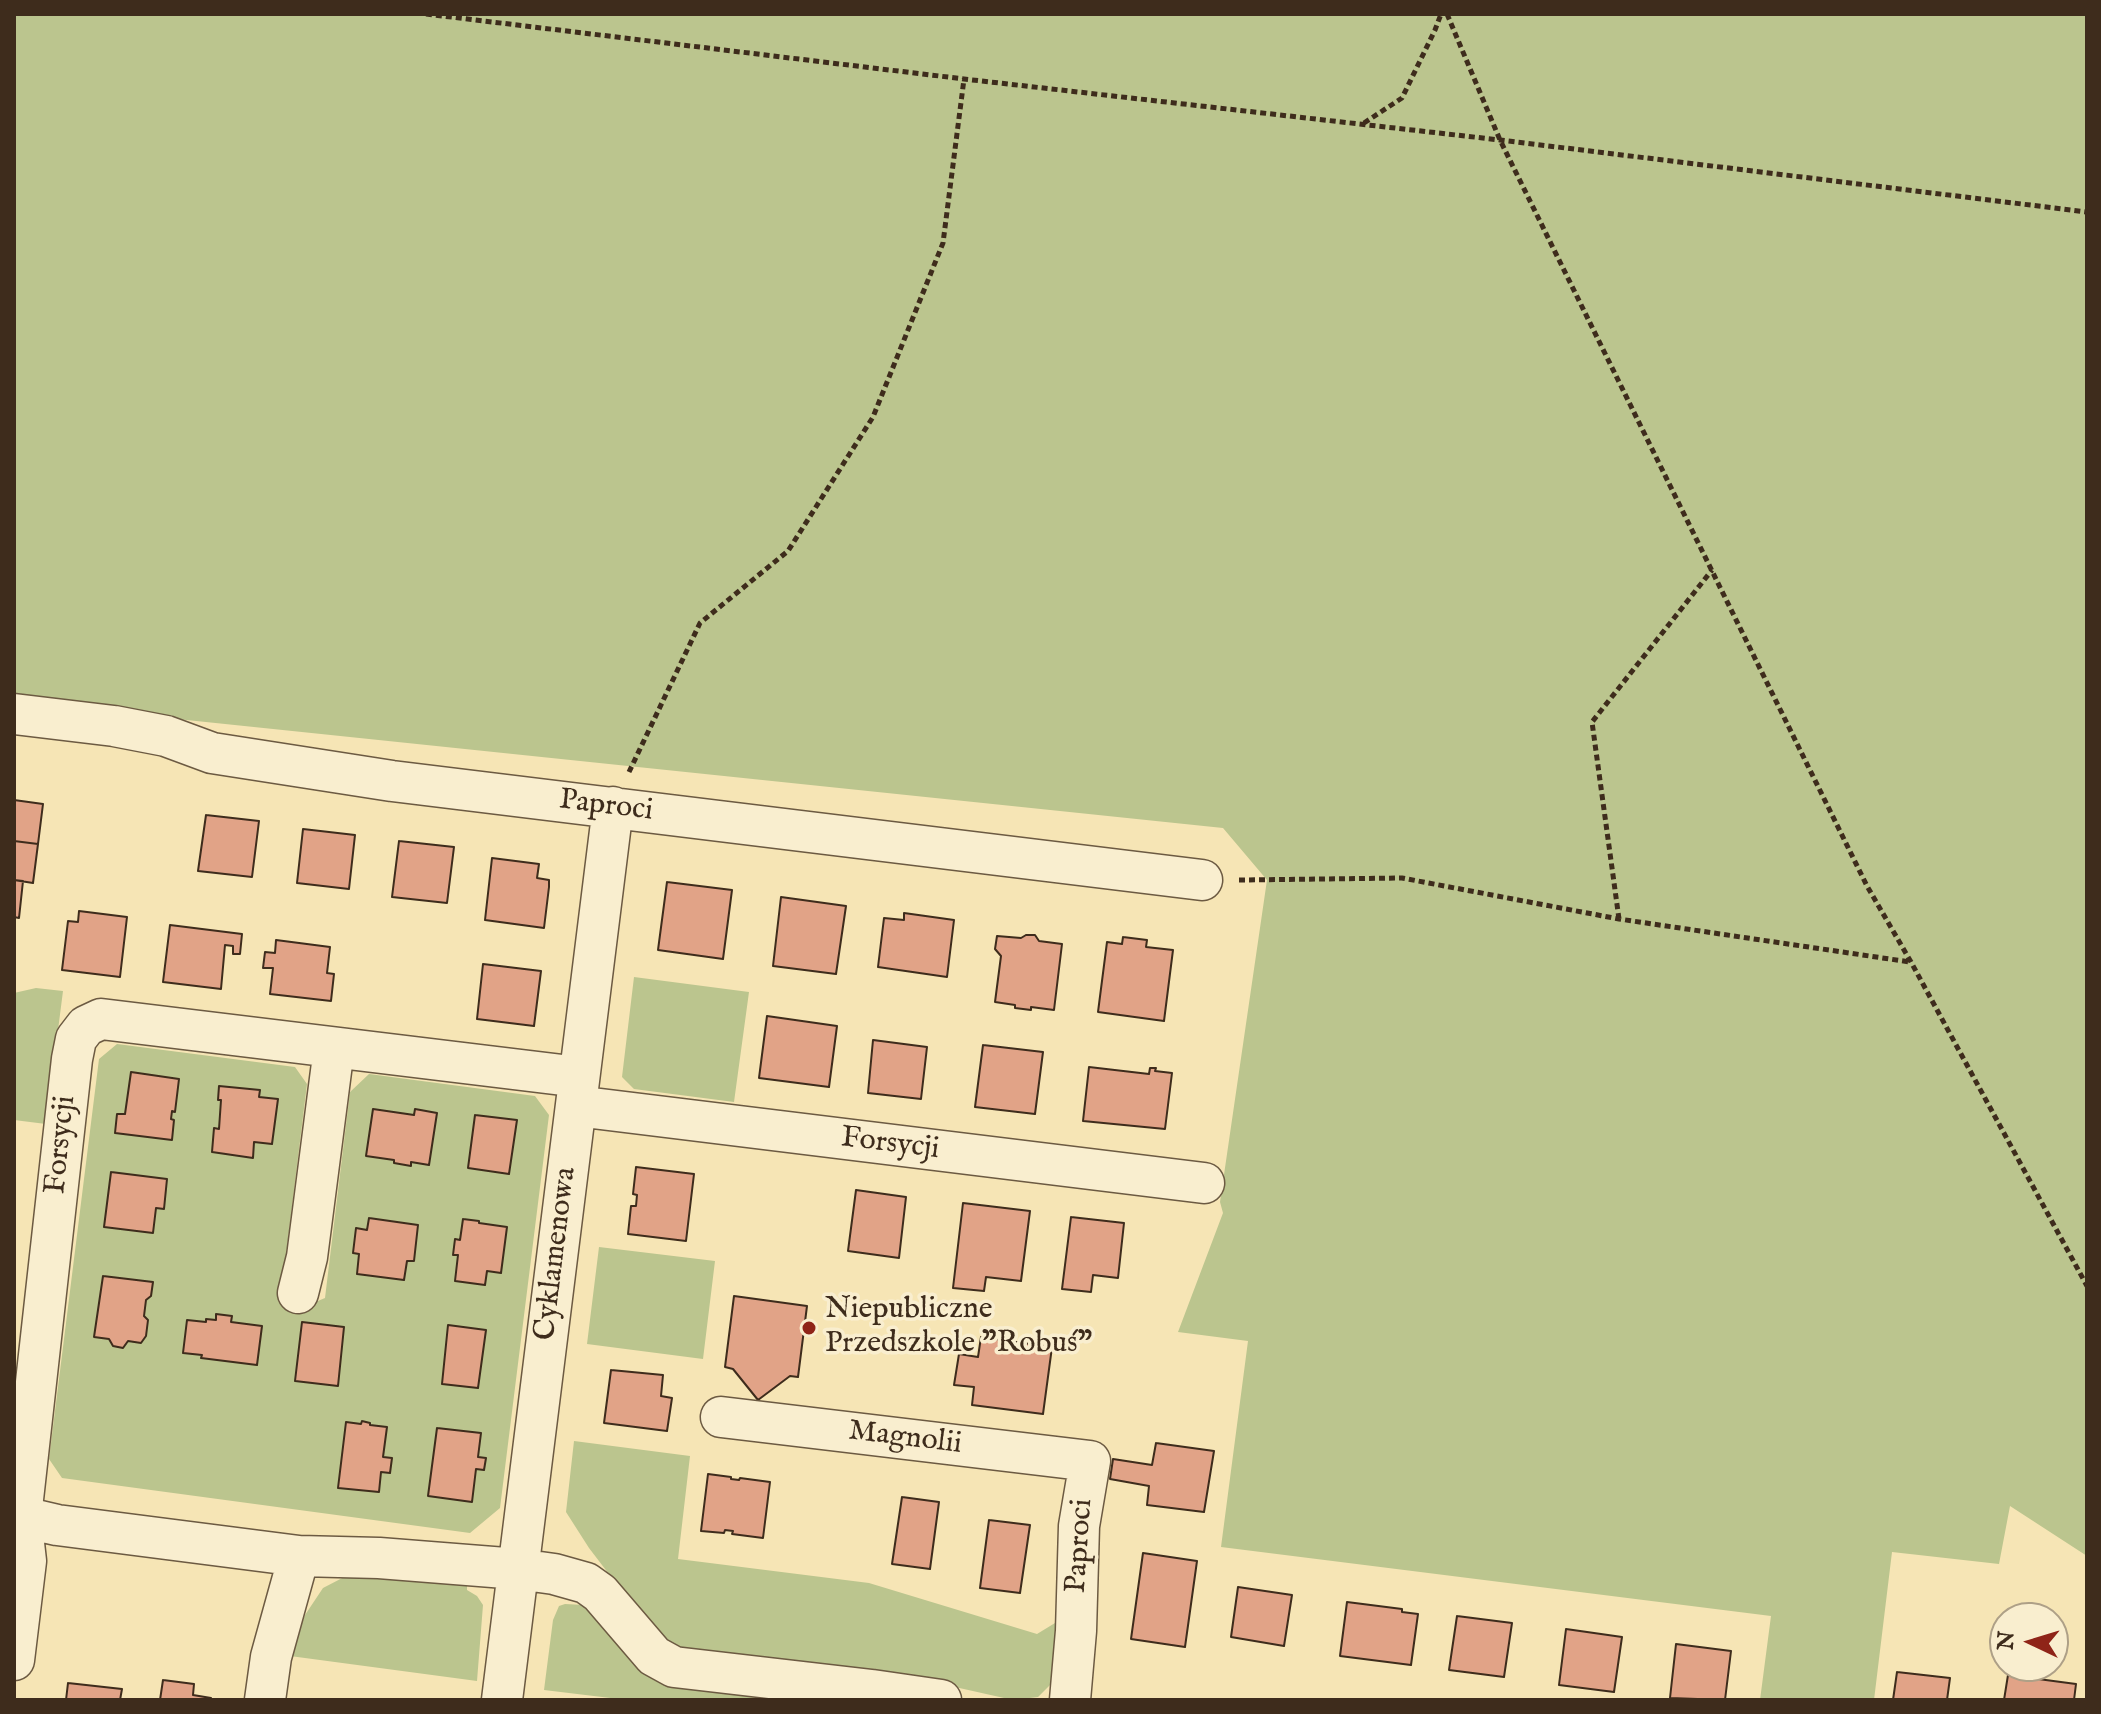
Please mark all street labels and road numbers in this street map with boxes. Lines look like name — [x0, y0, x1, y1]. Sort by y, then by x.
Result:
street label: Paproci — [557, 783, 655, 831]
street label: Forsycji — [39, 1094, 85, 1196]
street label: Forsycji — [839, 1121, 941, 1169]
street label: Cyklamenowa — [529, 1165, 585, 1343]
street label: Magnolii — [846, 1414, 964, 1464]
street label: Paproci — [1060, 1498, 1102, 1594]

